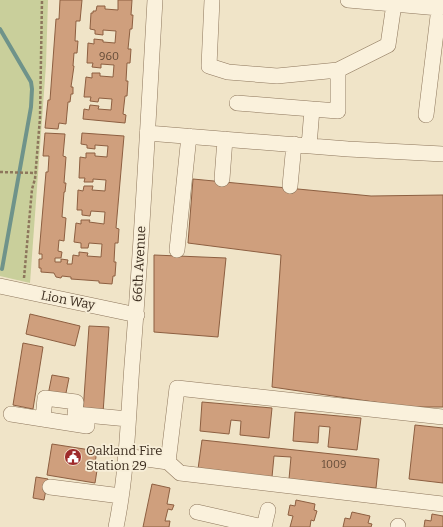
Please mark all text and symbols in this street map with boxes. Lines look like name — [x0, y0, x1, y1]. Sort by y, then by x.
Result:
house number: 960 — [99, 50, 119, 63]
street label: 66th Avenue — [130, 226, 148, 302]
street label: Lion Way — [40, 287, 97, 313]
place label: Oakland Fire Station 29 — [86, 443, 162, 473]
public building icon: Oakland Fire Station 29 — [63, 447, 83, 467]
house number: 1009 — [321, 458, 347, 471]

